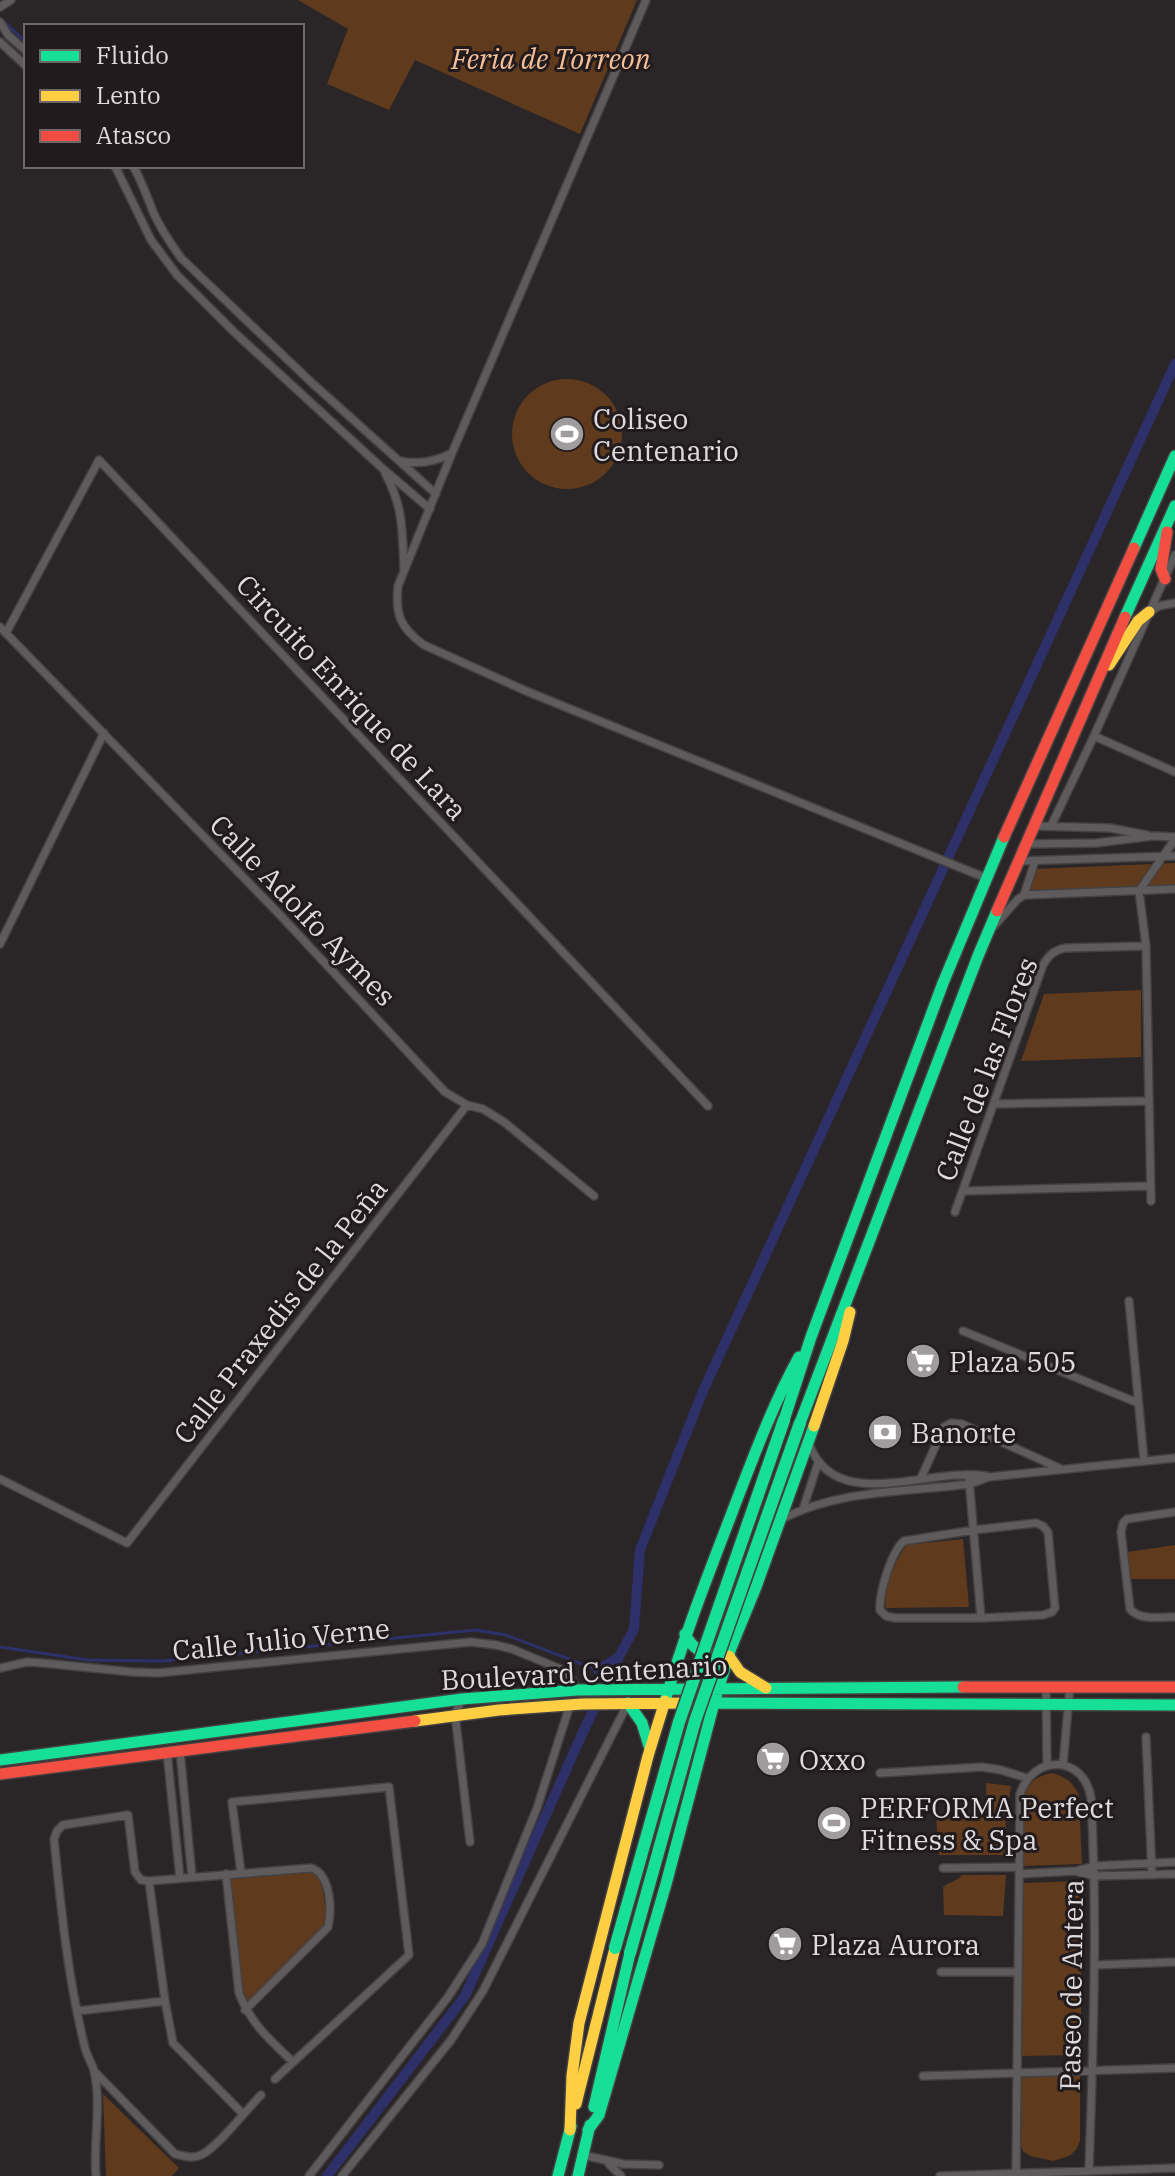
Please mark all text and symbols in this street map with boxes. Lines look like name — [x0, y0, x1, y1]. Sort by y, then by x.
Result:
legend — [24, 24, 304, 168]
text: Fluido — [96, 39, 169, 71]
park label: Feria de Torreon — [450, 40, 651, 77]
text: Lento — [96, 79, 160, 111]
text: Atasco — [96, 119, 171, 151]
place label: Coliseo Centenario — [593, 400, 739, 469]
sports icon: Coliseo Centenario — [548, 415, 586, 453]
street label: Circuito Enrique de Lara — [228, 566, 476, 828]
street label: Calle Adolfo Aymes — [202, 806, 404, 1014]
street label: Calle de las Flores — [926, 952, 1046, 1186]
street label: Calle Praxedis de la Peña — [165, 1171, 395, 1451]
supermarket icon: Plaza 505 — [904, 1342, 942, 1380]
place label: Plaza 505 — [949, 1343, 1077, 1380]
bank icon: Banorte — [866, 1413, 904, 1451]
place label: Banorte — [911, 1414, 1016, 1451]
street label: Calle Julio Verne — [170, 1609, 392, 1669]
street label: Boulevard Centenario — [440, 1646, 728, 1698]
supermarket icon: Oxxo — [754, 1740, 792, 1778]
place label: Oxxo — [799, 1741, 866, 1778]
place label: PERFORMA Perfect Fitness & Spa — [860, 1789, 1114, 1858]
sports icon: PERFORMA Perfect Fitness & Spa — [815, 1804, 853, 1842]
street label: Paseo de Antera — [1051, 1879, 1091, 2091]
supermarket icon: Plaza Aurora — [766, 1925, 804, 1963]
place label: Plaza Aurora — [811, 1926, 980, 1963]

